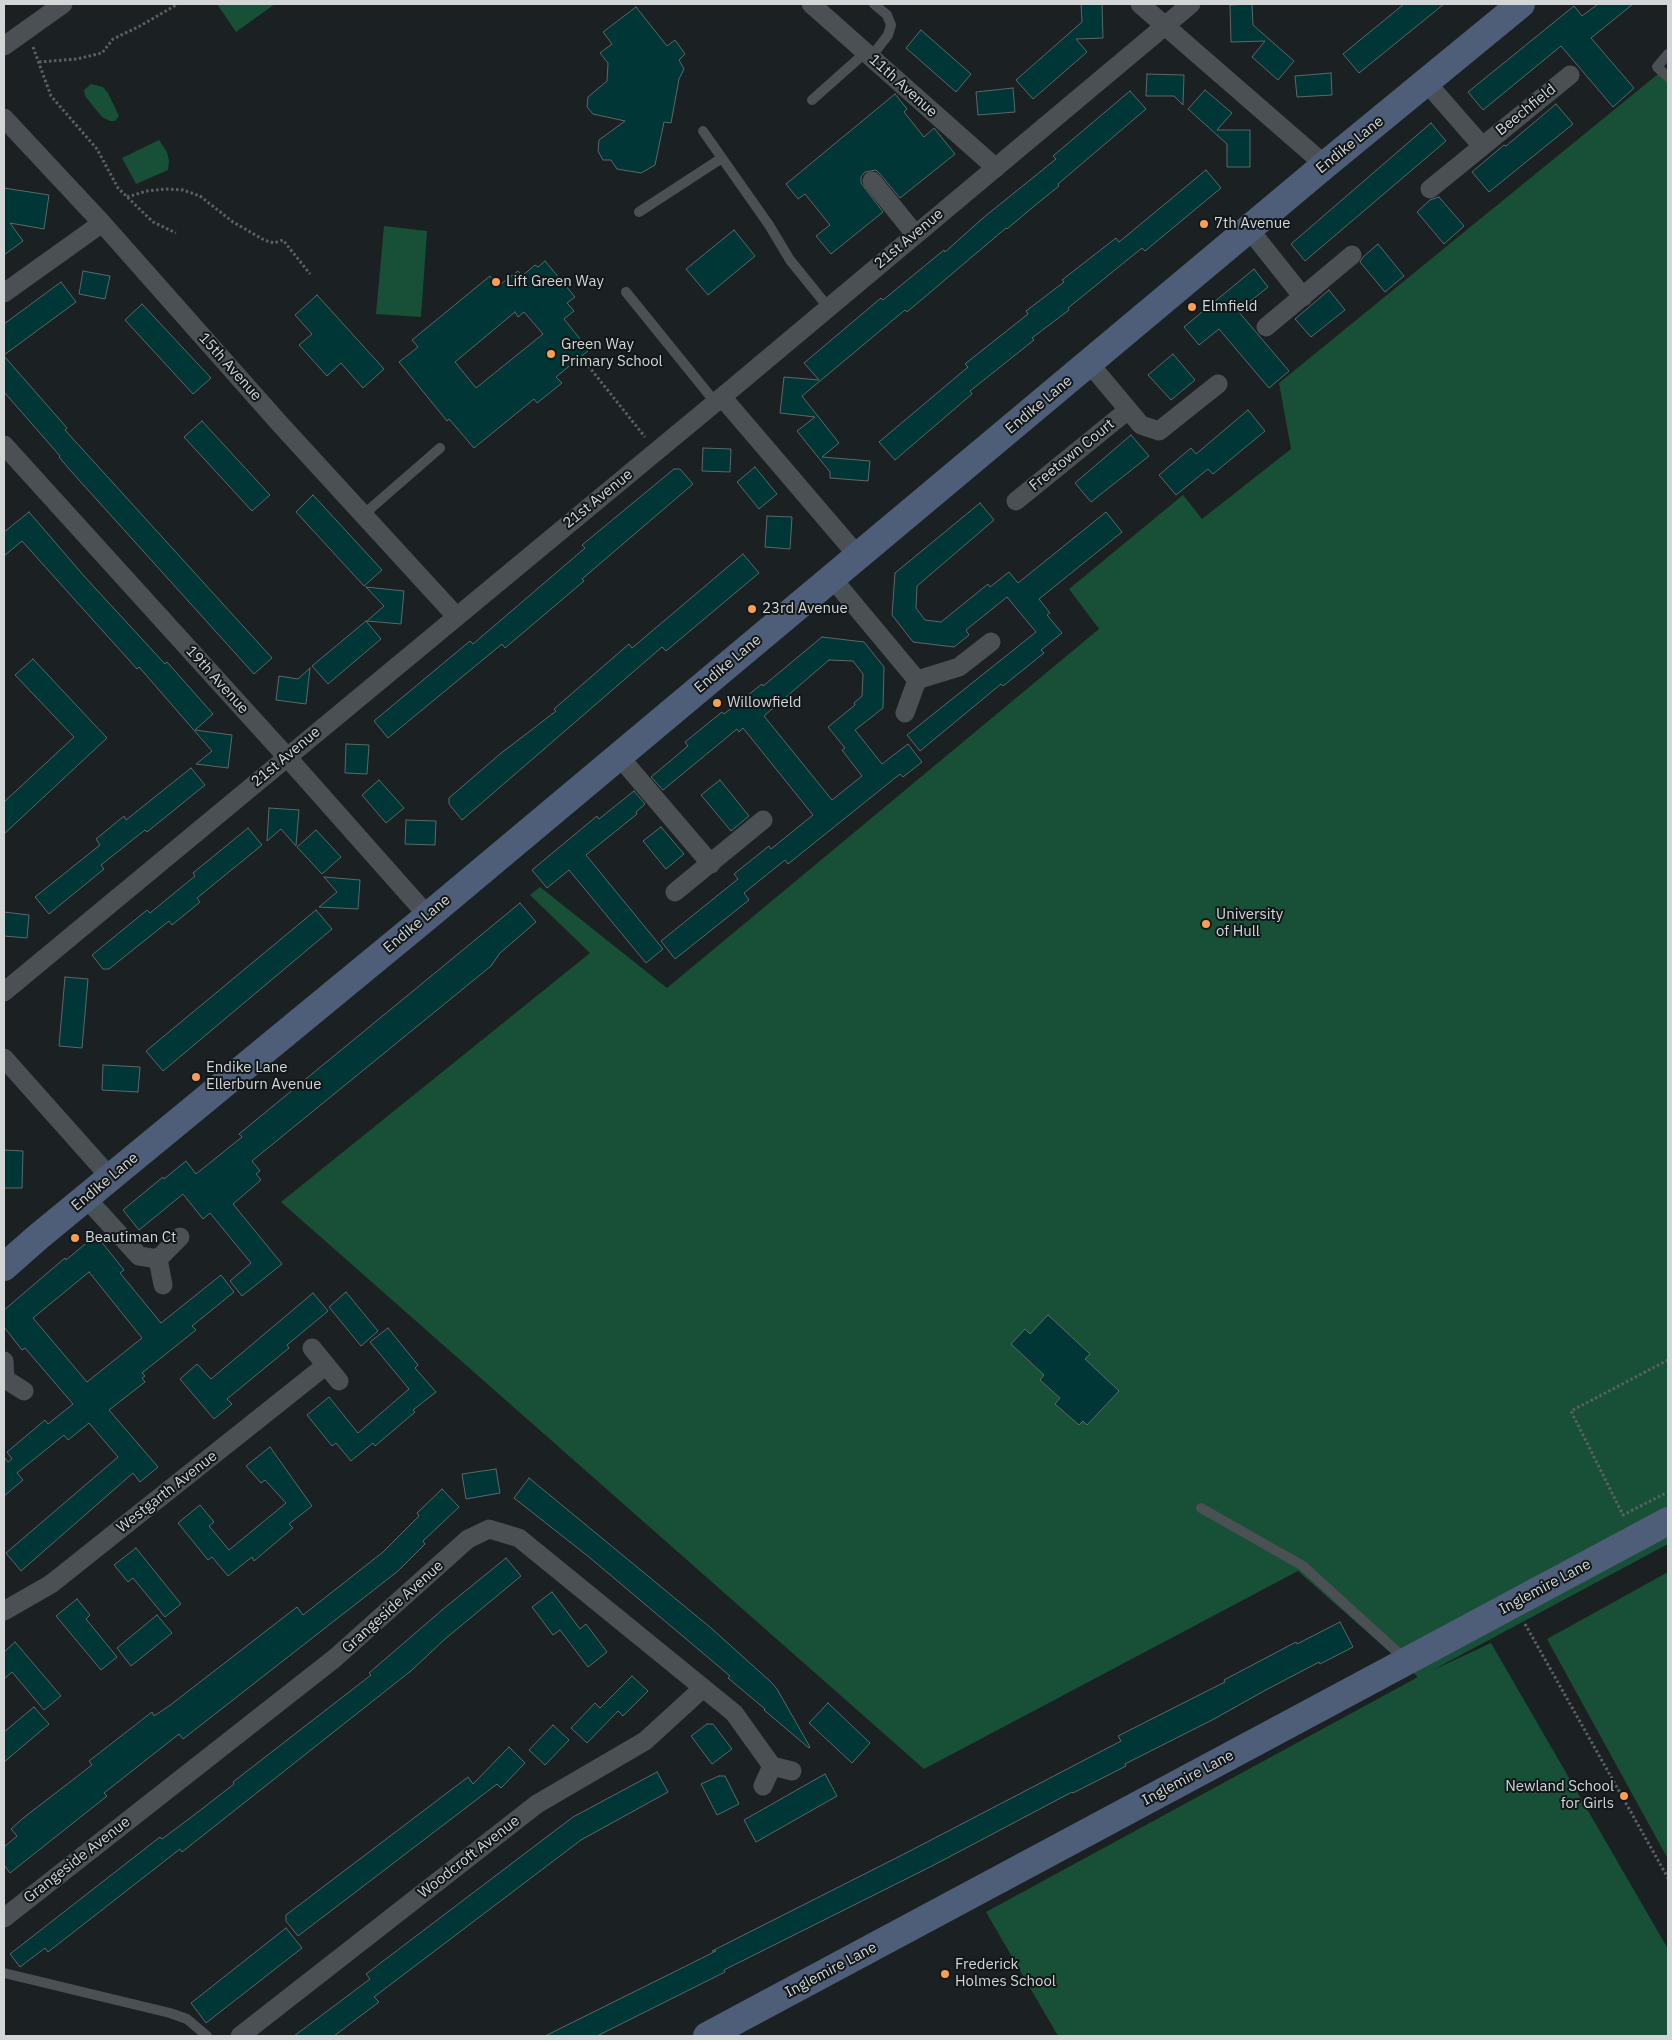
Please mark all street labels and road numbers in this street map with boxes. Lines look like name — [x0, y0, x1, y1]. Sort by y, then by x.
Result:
street label: 11th Avenue — [865, 51, 941, 121]
street label: Beechfield — [1492, 80, 1560, 140]
street label: Endike Lane — [1313, 112, 1387, 178]
street label: 21st Avenue — [871, 205, 947, 273]
street label: 15th Avenue — [195, 329, 265, 405]
street label: Endike Lane — [1002, 372, 1076, 438]
street label: Freetown Court — [1026, 415, 1118, 495]
street label: 21st Avenue — [560, 466, 636, 532]
street label: Endike Lane — [691, 631, 765, 697]
street label: 19th Avenue — [182, 642, 252, 718]
street label: 21st Avenue — [248, 723, 324, 791]
street label: Endike Lane — [380, 891, 454, 957]
street label: Endike Lane — [68, 1149, 142, 1215]
street label: Westgarth Avenue — [113, 1447, 221, 1537]
street label: Inglemire Lane — [1496, 1555, 1594, 1619]
street label: Grangeside Avenue — [339, 1557, 447, 1657]
street label: Inglemire Lane — [1139, 1746, 1237, 1810]
street label: Woodcroft Avenue — [415, 1812, 523, 1902]
street label: Grangeside Avenue — [20, 1813, 134, 1907]
street label: Inglemire Lane — [782, 1938, 880, 2002]

